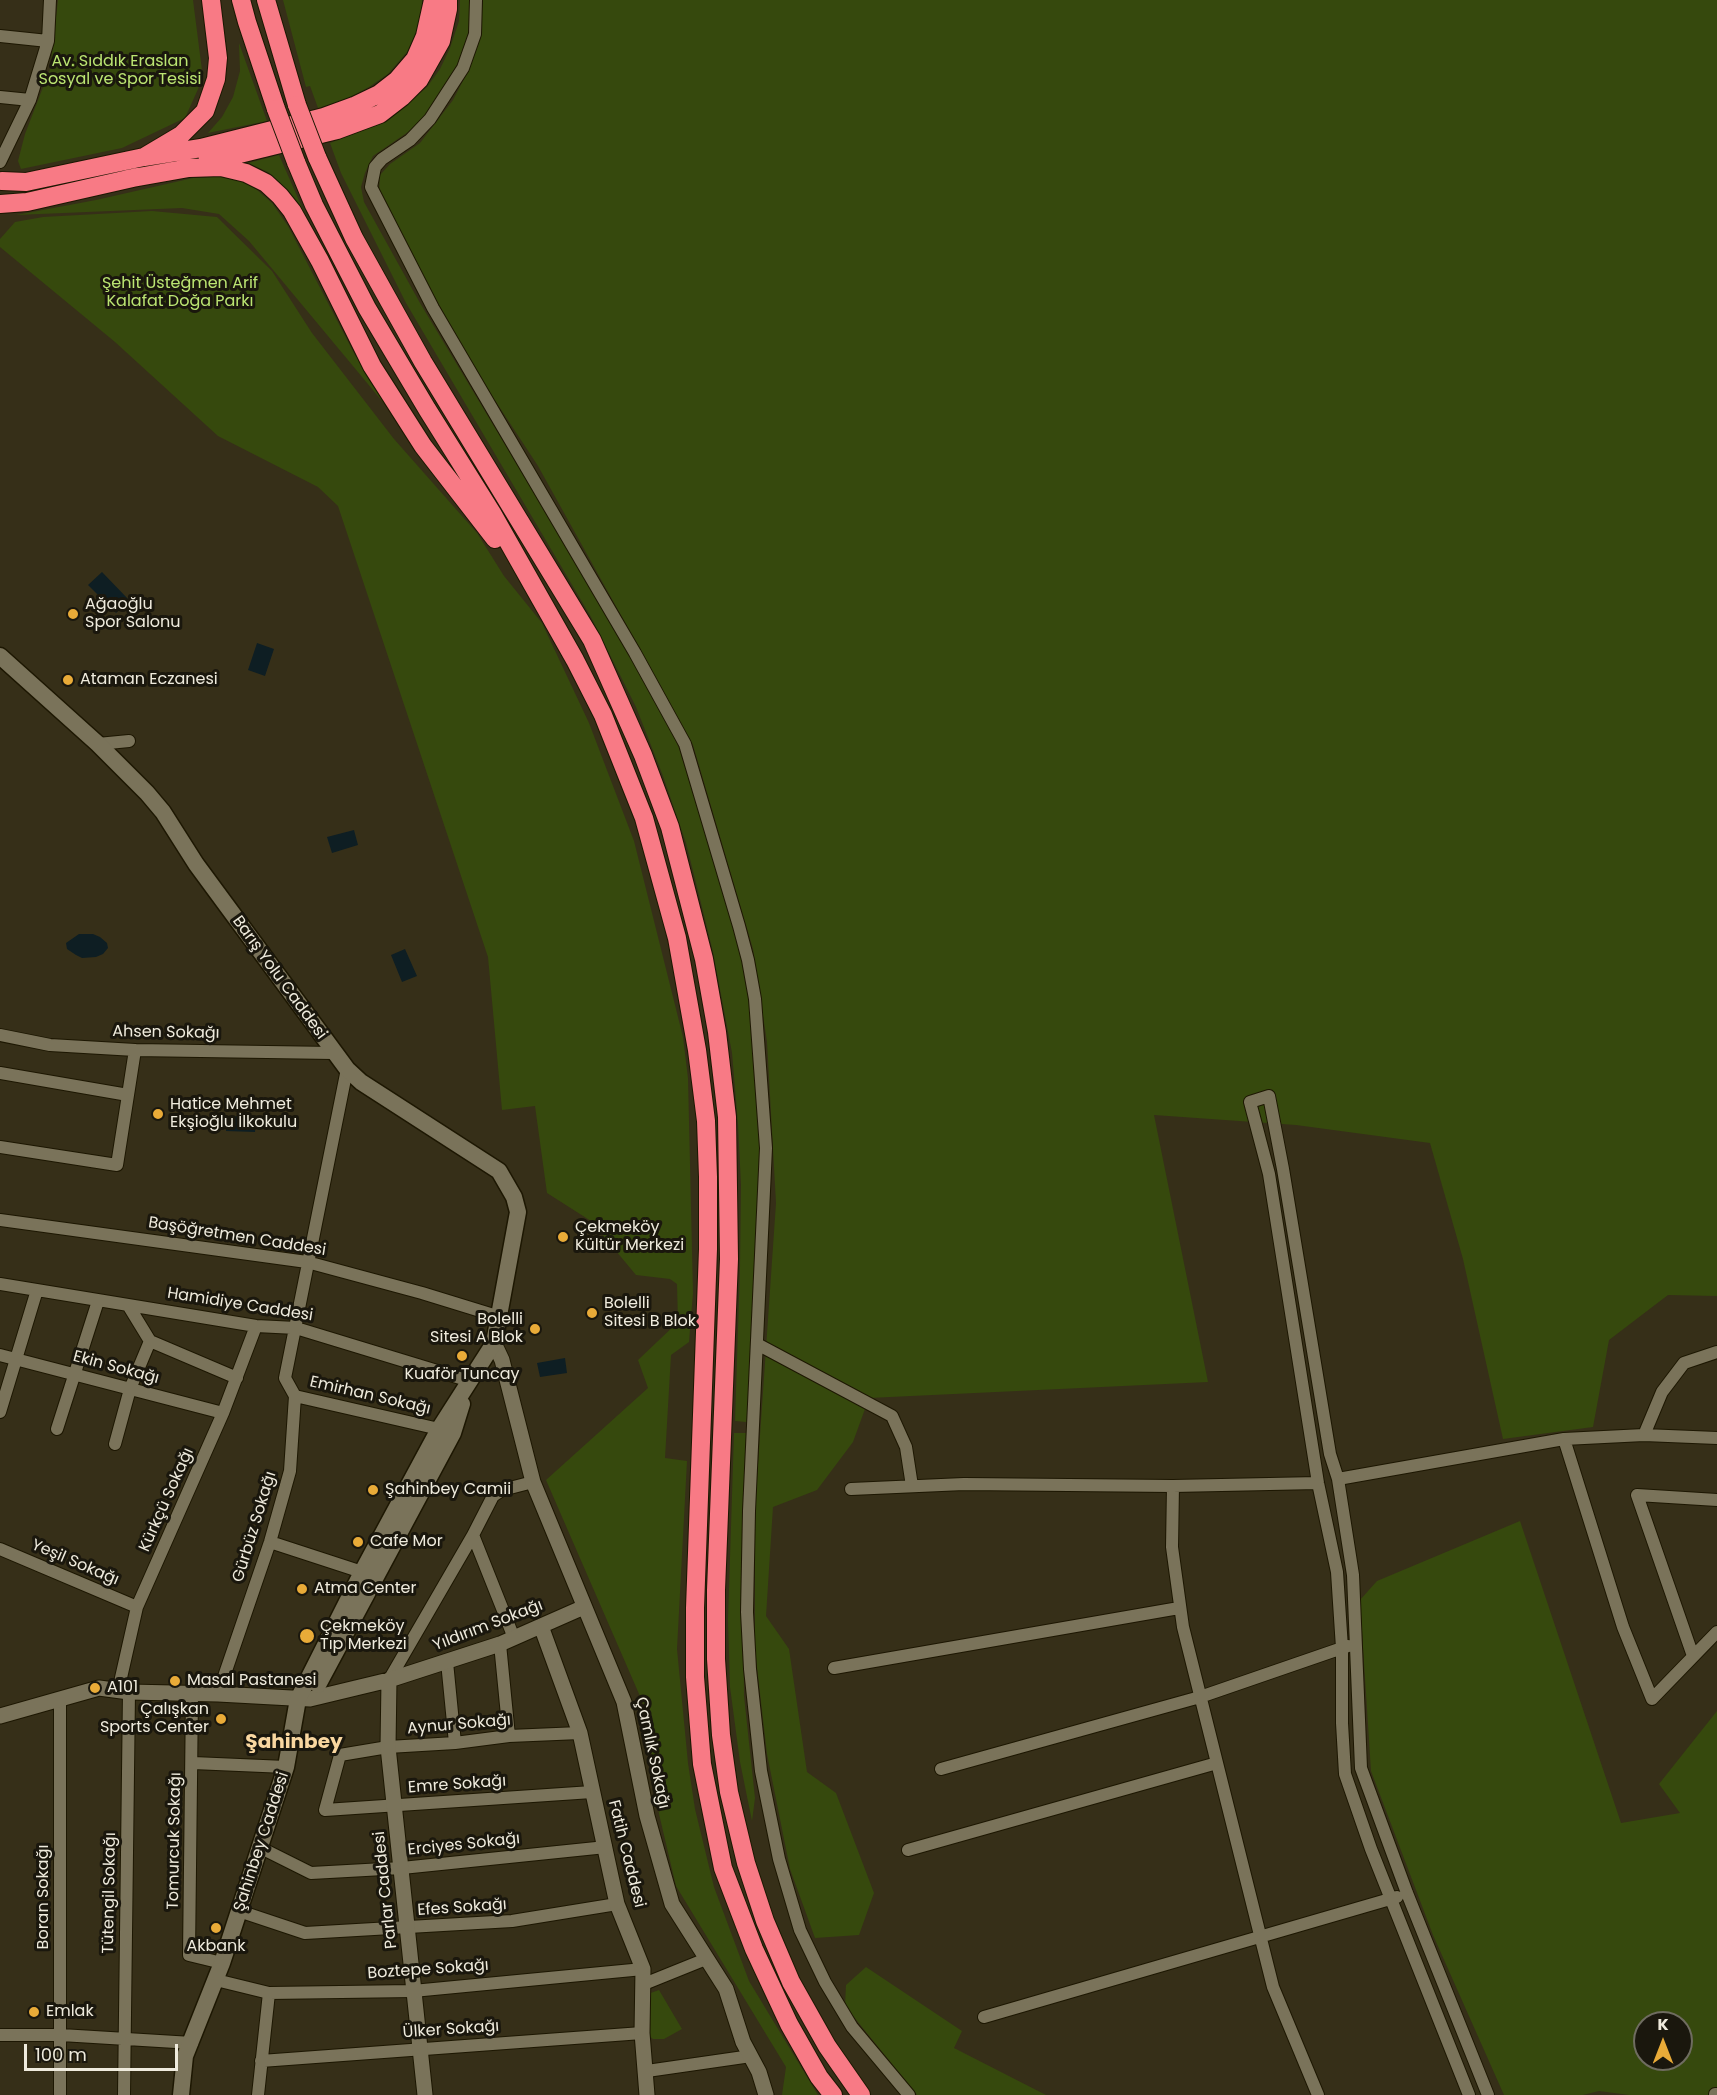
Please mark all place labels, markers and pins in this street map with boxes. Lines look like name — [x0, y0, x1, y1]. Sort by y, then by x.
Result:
place label: Ağaoğlu Spor Salonu — [85, 595, 181, 633]
marker: Ağaoğlu Spor Salonu — [66, 607, 80, 621]
place label: Ataman Eczanesi — [80, 670, 218, 690]
marker: Ataman Eczanesi — [61, 673, 75, 687]
place label: Hatice Mehmet Ekşioğlu İlkokulu — [170, 1095, 297, 1133]
marker: Hatice Mehmet Ekşioğlu İlkokulu — [151, 1107, 165, 1121]
place label: Çekmeköy Kültür Merkezi — [575, 1218, 684, 1256]
marker: Çekmeköy Kültür Merkezi — [556, 1230, 570, 1244]
place label: Bolelli Sitesi B Blok — [604, 1294, 696, 1332]
marker: Bolelli Sitesi B Blok — [585, 1306, 599, 1320]
place label: Bolelli Sitesi A Blok — [430, 1310, 523, 1348]
marker: Bolelli Sitesi A Blok — [528, 1322, 542, 1336]
marker: Kuaför Tuncay — [455, 1349, 469, 1363]
place label: Kuaför Tuncay — [404, 1365, 520, 1385]
place label: Şahinbey Camii — [385, 1480, 511, 1500]
marker: Şahinbey Camii — [366, 1483, 380, 1497]
place label: Cafe Mor — [370, 1532, 443, 1552]
marker: Cafe Mor — [351, 1535, 365, 1549]
place label: Atma Center — [314, 1579, 416, 1599]
marker: Atma Center — [295, 1582, 309, 1596]
place label: Çekmeköy Tıp Merkezi — [320, 1617, 407, 1655]
marker: Çekmeköy Tıp Merkezi — [298, 1627, 316, 1645]
place label: Masal Pastanesi — [187, 1671, 316, 1691]
marker: Masal Pastanesi — [168, 1674, 182, 1688]
place label: A101 — [107, 1678, 138, 1698]
marker: A101 — [88, 1681, 102, 1695]
place label: Çalışkan Sports Center — [100, 1700, 209, 1738]
marker: Çalışkan Sports Center — [214, 1712, 228, 1726]
marker: Akbank — [209, 1921, 223, 1935]
place label: Akbank — [186, 1937, 246, 1957]
place label: Emlak — [46, 2002, 94, 2022]
marker: Emlak — [27, 2005, 41, 2019]

